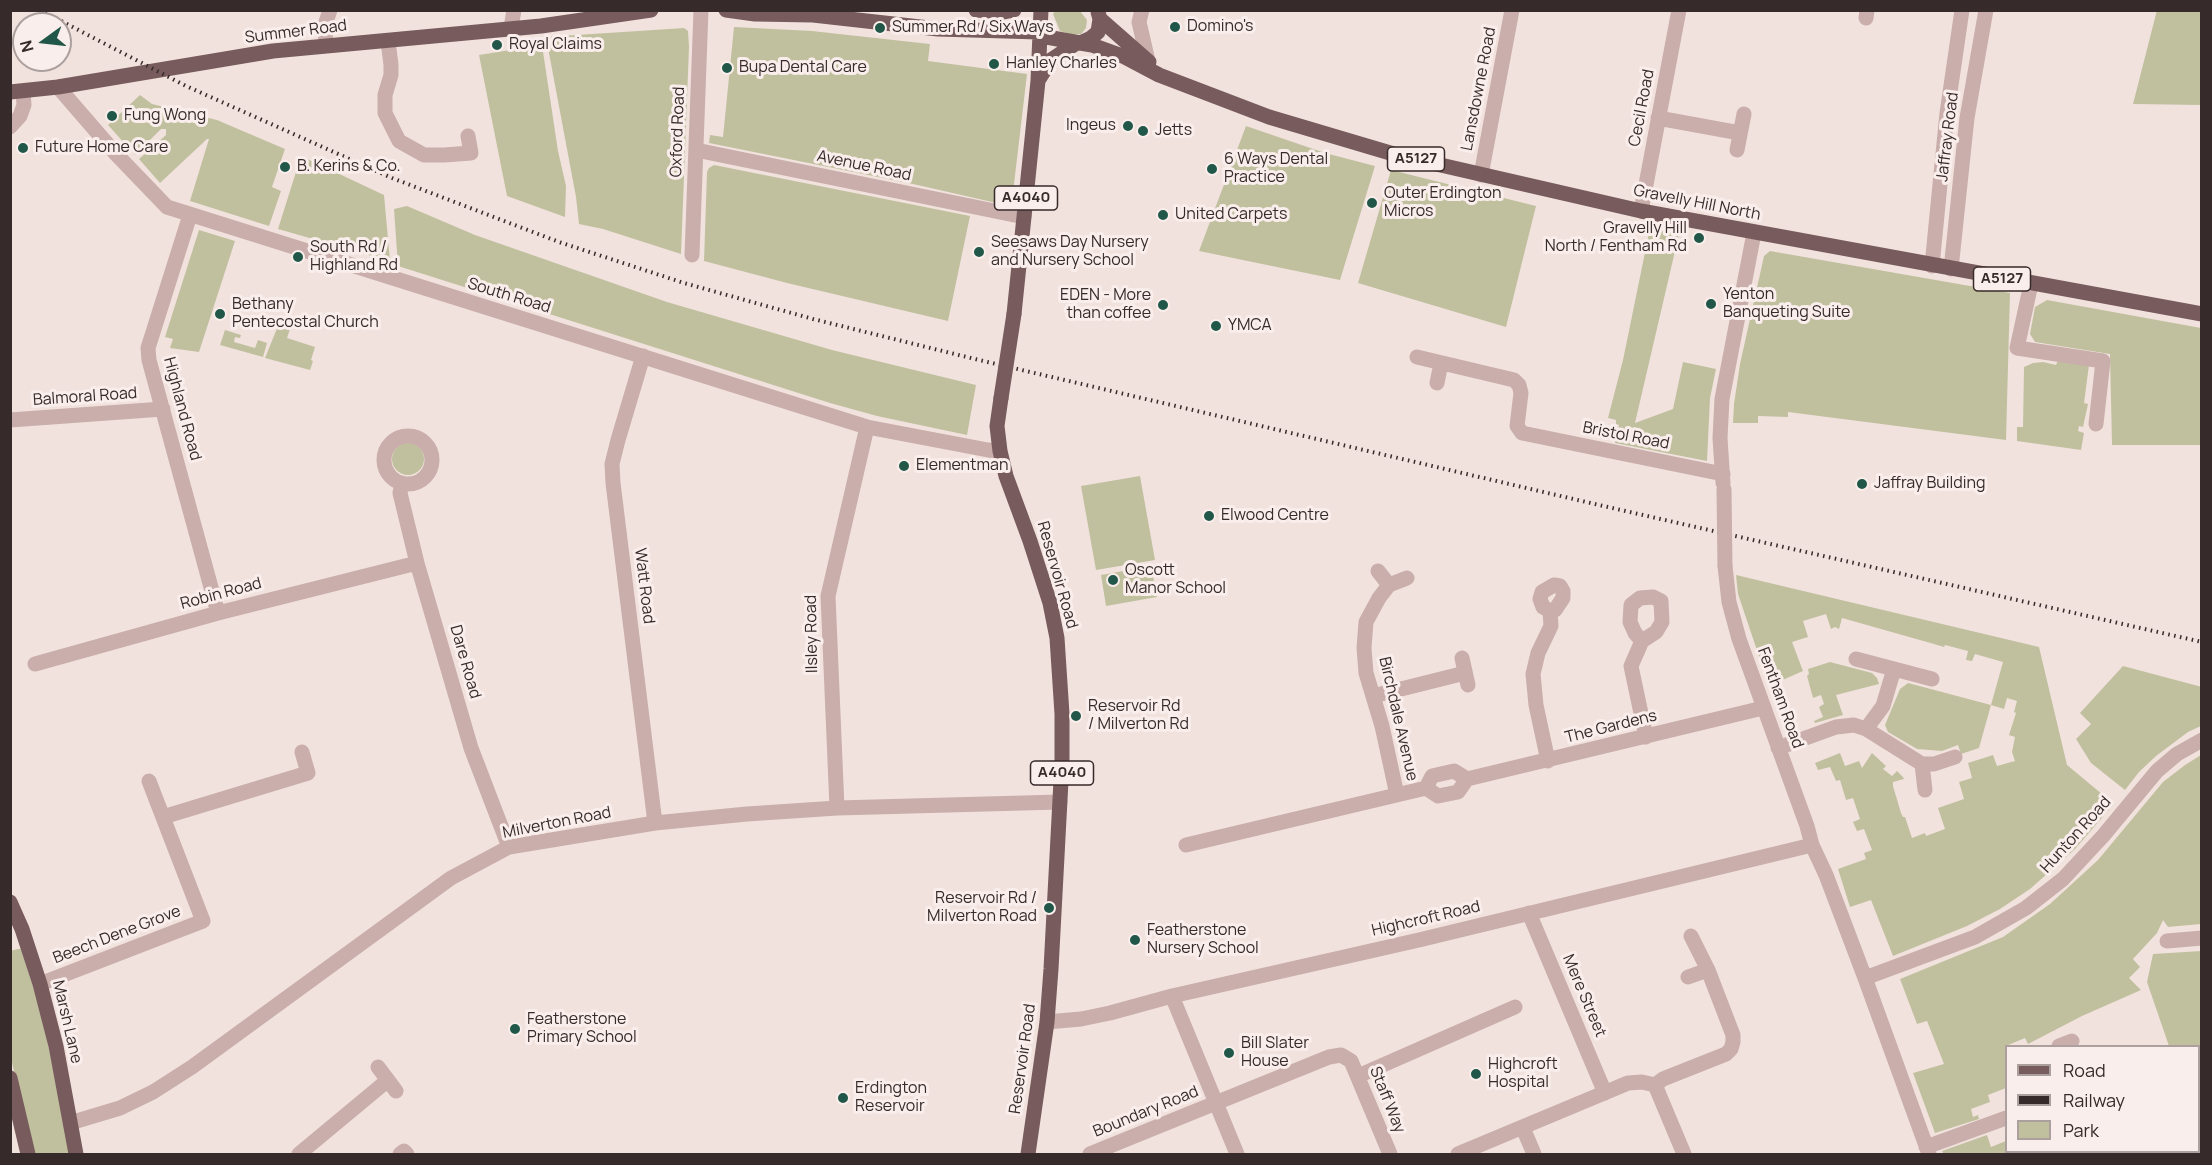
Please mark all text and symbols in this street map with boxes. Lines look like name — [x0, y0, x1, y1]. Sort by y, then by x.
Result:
north arrow — [12, 12, 72, 72]
street label: Summer Road — [244, 16, 348, 48]
place label: Domino's — [1187, 17, 1253, 37]
place label: Summer Rd / Six Ways — [892, 18, 1054, 38]
marker: Domino's — [1168, 20, 1182, 34]
marker: Summer Rd / Six Ways — [873, 21, 887, 35]
street label: Lansdowne Road — [1458, 25, 1500, 153]
place label: Royal Claims — [509, 35, 602, 55]
text: N — [14, 38, 39, 55]
marker: Royal Claims — [490, 38, 504, 52]
place label: Hanley Charles — [1006, 54, 1117, 74]
marker: Hanley Charles — [987, 57, 1001, 71]
place label: Bupa Dental Care — [739, 58, 867, 78]
marker: Bupa Dental Care — [720, 61, 734, 75]
street label: Cecil Road — [1625, 68, 1659, 148]
street label: Oxford Road — [667, 86, 689, 178]
street label: Jaffray Road — [1933, 91, 1963, 183]
place label: Fung Wong — [124, 106, 206, 126]
marker: Fung Wong — [105, 109, 119, 123]
place label: Ingeus — [1066, 116, 1116, 136]
marker: Ingeus — [1121, 119, 1135, 133]
place label: Jetts — [1155, 121, 1192, 141]
marker: Jetts — [1136, 124, 1150, 138]
place label: Future Home Care — [35, 138, 168, 158]
marker: Future Home Care — [16, 141, 30, 155]
street label: Avenue Road — [815, 147, 913, 185]
road number: A5127 — [1388, 147, 1444, 171]
place label: 6 Ways Dental Practice — [1224, 150, 1328, 188]
place label: B. Kerins & Co. — [297, 157, 401, 177]
marker: B. Kerins & Co. — [278, 160, 292, 174]
marker: 6 Ways Dental Practice — [1205, 162, 1219, 176]
street label: Gravelly Hill North — [1632, 181, 1762, 225]
place label: Outer Erdington Micros — [1384, 184, 1501, 222]
road number: A4040 — [994, 186, 1058, 210]
marker: Outer Erdington Micros — [1365, 196, 1379, 210]
place label: United Carpets — [1175, 205, 1287, 225]
marker: United Carpets — [1156, 208, 1170, 222]
place label: Gravelly Hill North / Fentham Rd — [1545, 219, 1687, 257]
marker: Gravelly Hill North / Fentham Rd — [1692, 231, 1706, 245]
place label: Seesaws Day Nursery and Nursery School — [991, 233, 1149, 271]
place label: South Rd / Highland Rd — [310, 238, 398, 276]
marker: Seesaws Day Nursery and Nursery School — [972, 245, 986, 259]
marker: South Rd / Highland Rd — [291, 250, 305, 264]
road number: A5127 — [1974, 267, 2030, 291]
street label: South Road — [465, 274, 553, 318]
place label: Yenton Banqueting Suite — [1723, 285, 1850, 323]
place label: EDEN - More than coffee — [1060, 286, 1151, 324]
place label: Bethany Pentecostal Church — [232, 295, 379, 333]
marker: Yenton Banqueting Suite — [1704, 297, 1718, 311]
marker: EDEN - More than coffee — [1156, 298, 1170, 312]
marker: Bethany Pentecostal Church — [213, 307, 227, 321]
place label: YMCA — [1228, 316, 1272, 336]
marker: YMCA — [1209, 319, 1223, 333]
street label: Highland Road — [159, 355, 205, 463]
street label: Balmoral Road — [32, 384, 138, 410]
street label: Bristol Road — [1581, 418, 1671, 454]
place label: Elementman — [916, 456, 1008, 476]
marker: Elementman — [897, 459, 911, 473]
place label: Jaffray Building — [1874, 474, 1985, 494]
marker: Jaffray Building — [1855, 477, 1869, 491]
place label: Elwood Centre — [1221, 506, 1329, 526]
marker: Elwood Centre — [1202, 509, 1216, 523]
street label: Reservoir Road — [1032, 519, 1082, 631]
street label: Watt Road — [630, 547, 658, 625]
place label: Oscott Manor School — [1125, 561, 1226, 599]
marker: Oscott Manor School — [1106, 573, 1120, 587]
street label: Robin Road — [178, 574, 264, 614]
street label: Ilsley Road — [802, 595, 822, 673]
street label: Dare Road — [445, 623, 485, 701]
street label: Fentham Road — [1753, 645, 1807, 751]
street label: Birchdale Avenue — [1374, 655, 1422, 783]
place label: Reservoir Rd / Milverton Rd — [1088, 697, 1189, 735]
street label: The Gardens — [1563, 706, 1659, 748]
marker: Reservoir Rd / Milverton Rd — [1069, 709, 1083, 723]
road number: A4040 — [1030, 761, 1094, 785]
street label: Hunton Road — [2037, 793, 2115, 877]
street label: Milverton Road — [501, 803, 613, 843]
place label: Reservoir Rd / Milverton Road — [927, 889, 1037, 927]
street label: Highcroft Road — [1370, 897, 1482, 941]
marker: Reservoir Rd / Milverton Road — [1042, 901, 1056, 915]
street label: Beech Dene Grove — [50, 902, 184, 968]
place label: Featherstone Nursery School — [1147, 921, 1259, 959]
marker: Featherstone Nursery School — [1128, 933, 1142, 947]
street label: Mere Street — [1558, 952, 1610, 1040]
street label: Marsh Lane — [48, 979, 86, 1065]
street label: Reservoir Road — [1006, 1003, 1040, 1115]
place label: Featherstone Primary School — [527, 1010, 637, 1048]
marker: Featherstone Primary School — [508, 1022, 522, 1036]
place label: Bill Slater House — [1241, 1034, 1309, 1072]
legend — [2005, 1045, 2200, 1153]
marker: Bill Slater House — [1222, 1046, 1236, 1060]
place label: Highcroft Hospital — [1488, 1055, 1558, 1093]
text: Road — [2063, 1058, 2106, 1082]
street label: Staff Way — [1365, 1064, 1409, 1136]
marker: Highcroft Hospital — [1469, 1067, 1483, 1081]
place label: Erdington Reservoir — [855, 1079, 927, 1117]
street label: Boundary Road — [1091, 1082, 1201, 1142]
text: Railway — [2063, 1088, 2125, 1112]
marker: Erdington Reservoir — [836, 1091, 850, 1105]
text: Park — [2063, 1118, 2099, 1142]

